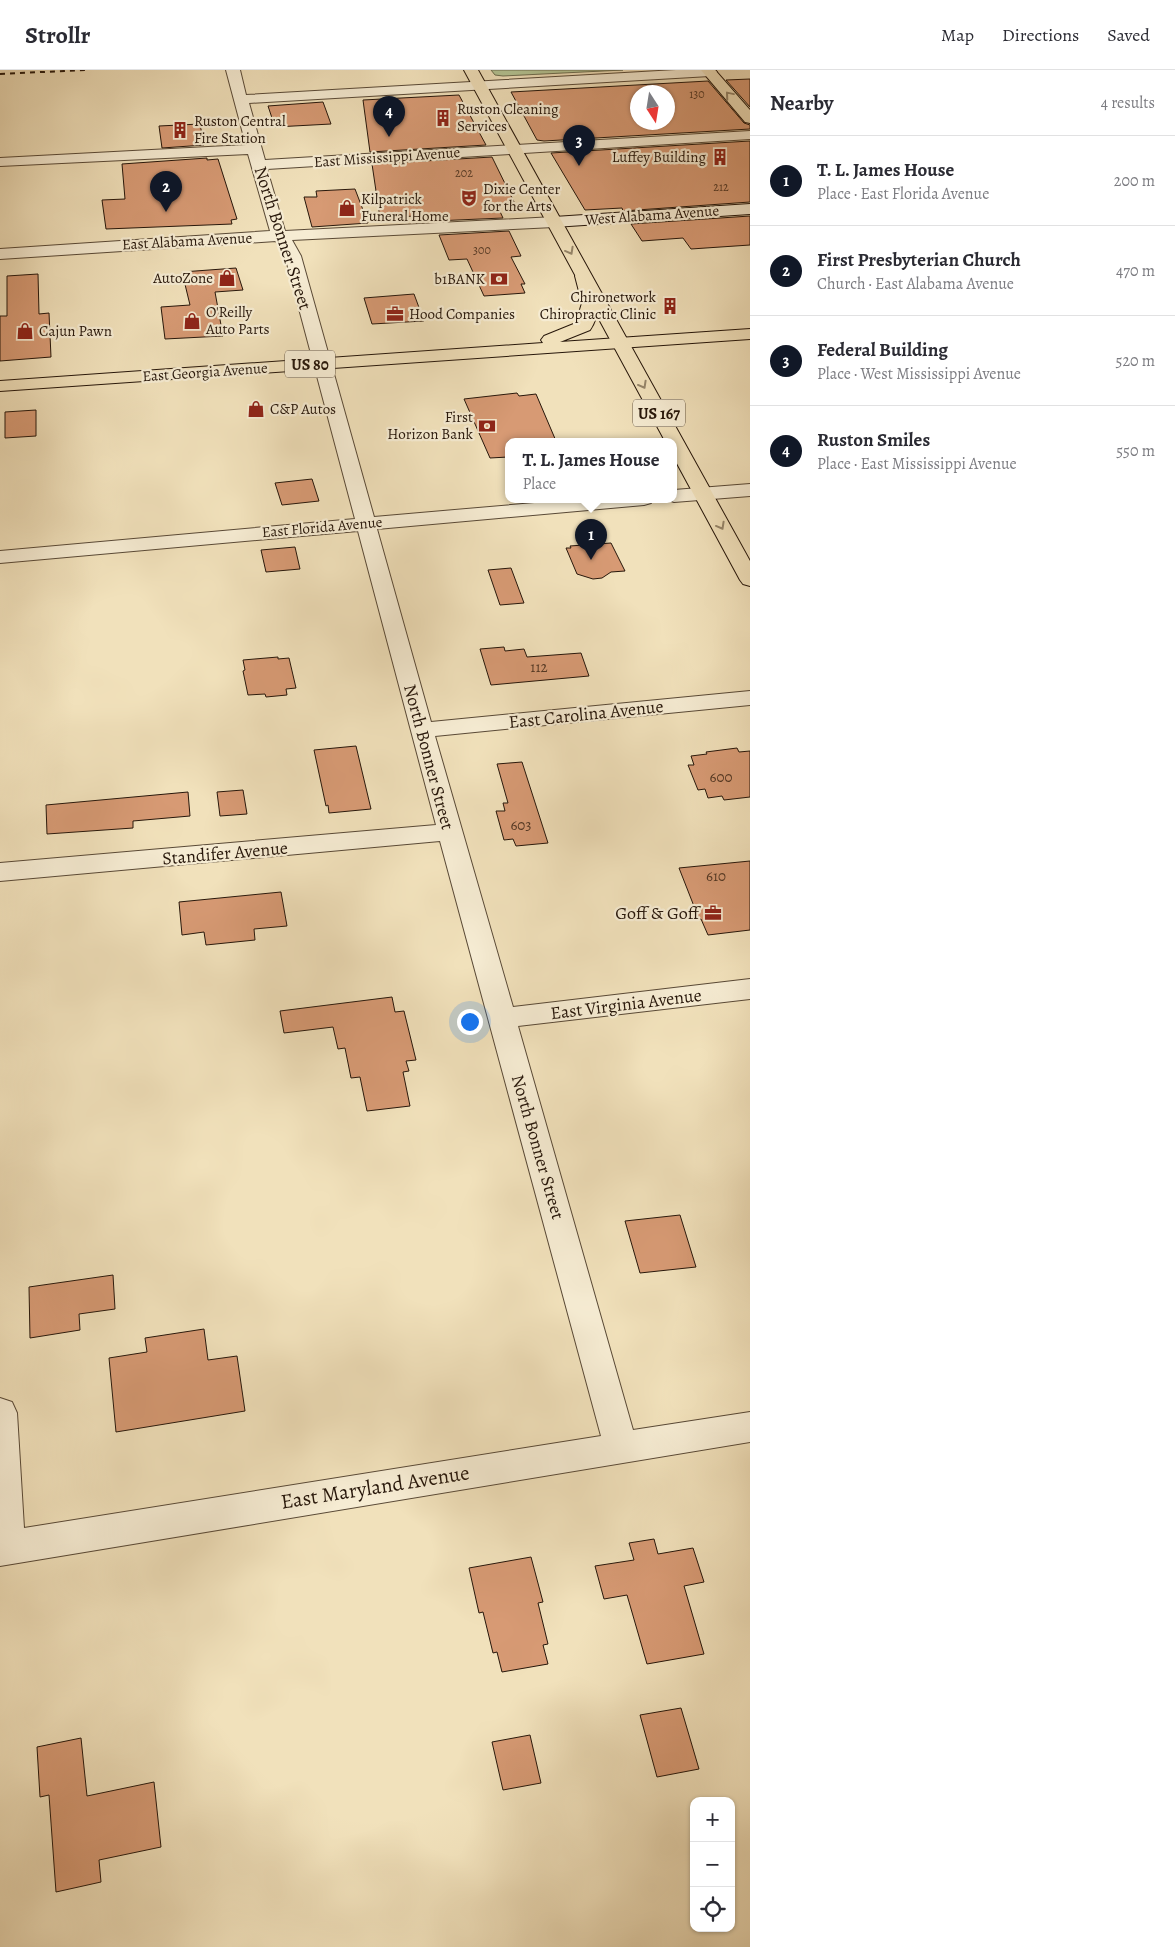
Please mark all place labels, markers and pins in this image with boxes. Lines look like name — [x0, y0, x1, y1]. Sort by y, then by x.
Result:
pin: 4 — [373, 96, 405, 137]
place label: Ruston Cleaning Services — [457, 99, 559, 136]
building icon: Ruston Cleaning Services — [433, 108, 453, 128]
place label: Ruston Central Fire Station — [194, 111, 286, 148]
building icon: Ruston Central Fire Station — [170, 120, 190, 140]
pin: 3 — [563, 125, 595, 166]
place label: Luffey Building — [612, 147, 706, 167]
building icon: Luffey Building — [710, 147, 730, 167]
pin: 2 — [150, 171, 182, 212]
place label: Dixie Center for the Arts — [483, 179, 561, 216]
theatre icon: Dixie Center for the Arts — [459, 188, 479, 208]
place label: Kilpatrick Funeral Home — [361, 189, 449, 226]
shop icon: Kilpatrick Funeral Home — [337, 198, 357, 218]
place label: AutoZone — [152, 268, 213, 288]
shop icon: AutoZone — [217, 268, 237, 288]
place label: b1BANK — [434, 269, 486, 289]
bank icon: b1BANK — [489, 269, 509, 289]
place label: Chironetwork Chiropractic Clinic — [540, 287, 657, 324]
building icon: Chironetwork Chiropractic Clinic — [660, 296, 680, 316]
place label: O'Reilly Auto Parts — [205, 302, 270, 339]
office icon: Hood Companies — [385, 304, 405, 324]
place label: Hood Companies — [409, 304, 515, 324]
shop icon: O'Reilly Auto Parts — [182, 311, 202, 331]
shop icon: Cajun Pawn — [15, 321, 35, 341]
place label: Cajun Pawn — [39, 321, 112, 341]
shop icon: C&P Autos — [246, 399, 266, 419]
place label: C&P Autos — [270, 399, 336, 419]
place label: First Horizon Bank — [387, 407, 474, 444]
bank icon: First Horizon Bank — [477, 416, 497, 436]
pin: 1 — [575, 519, 607, 560]
place label: Goff & Goff — [615, 901, 702, 925]
office icon: Goff & Goff — [703, 903, 723, 923]

